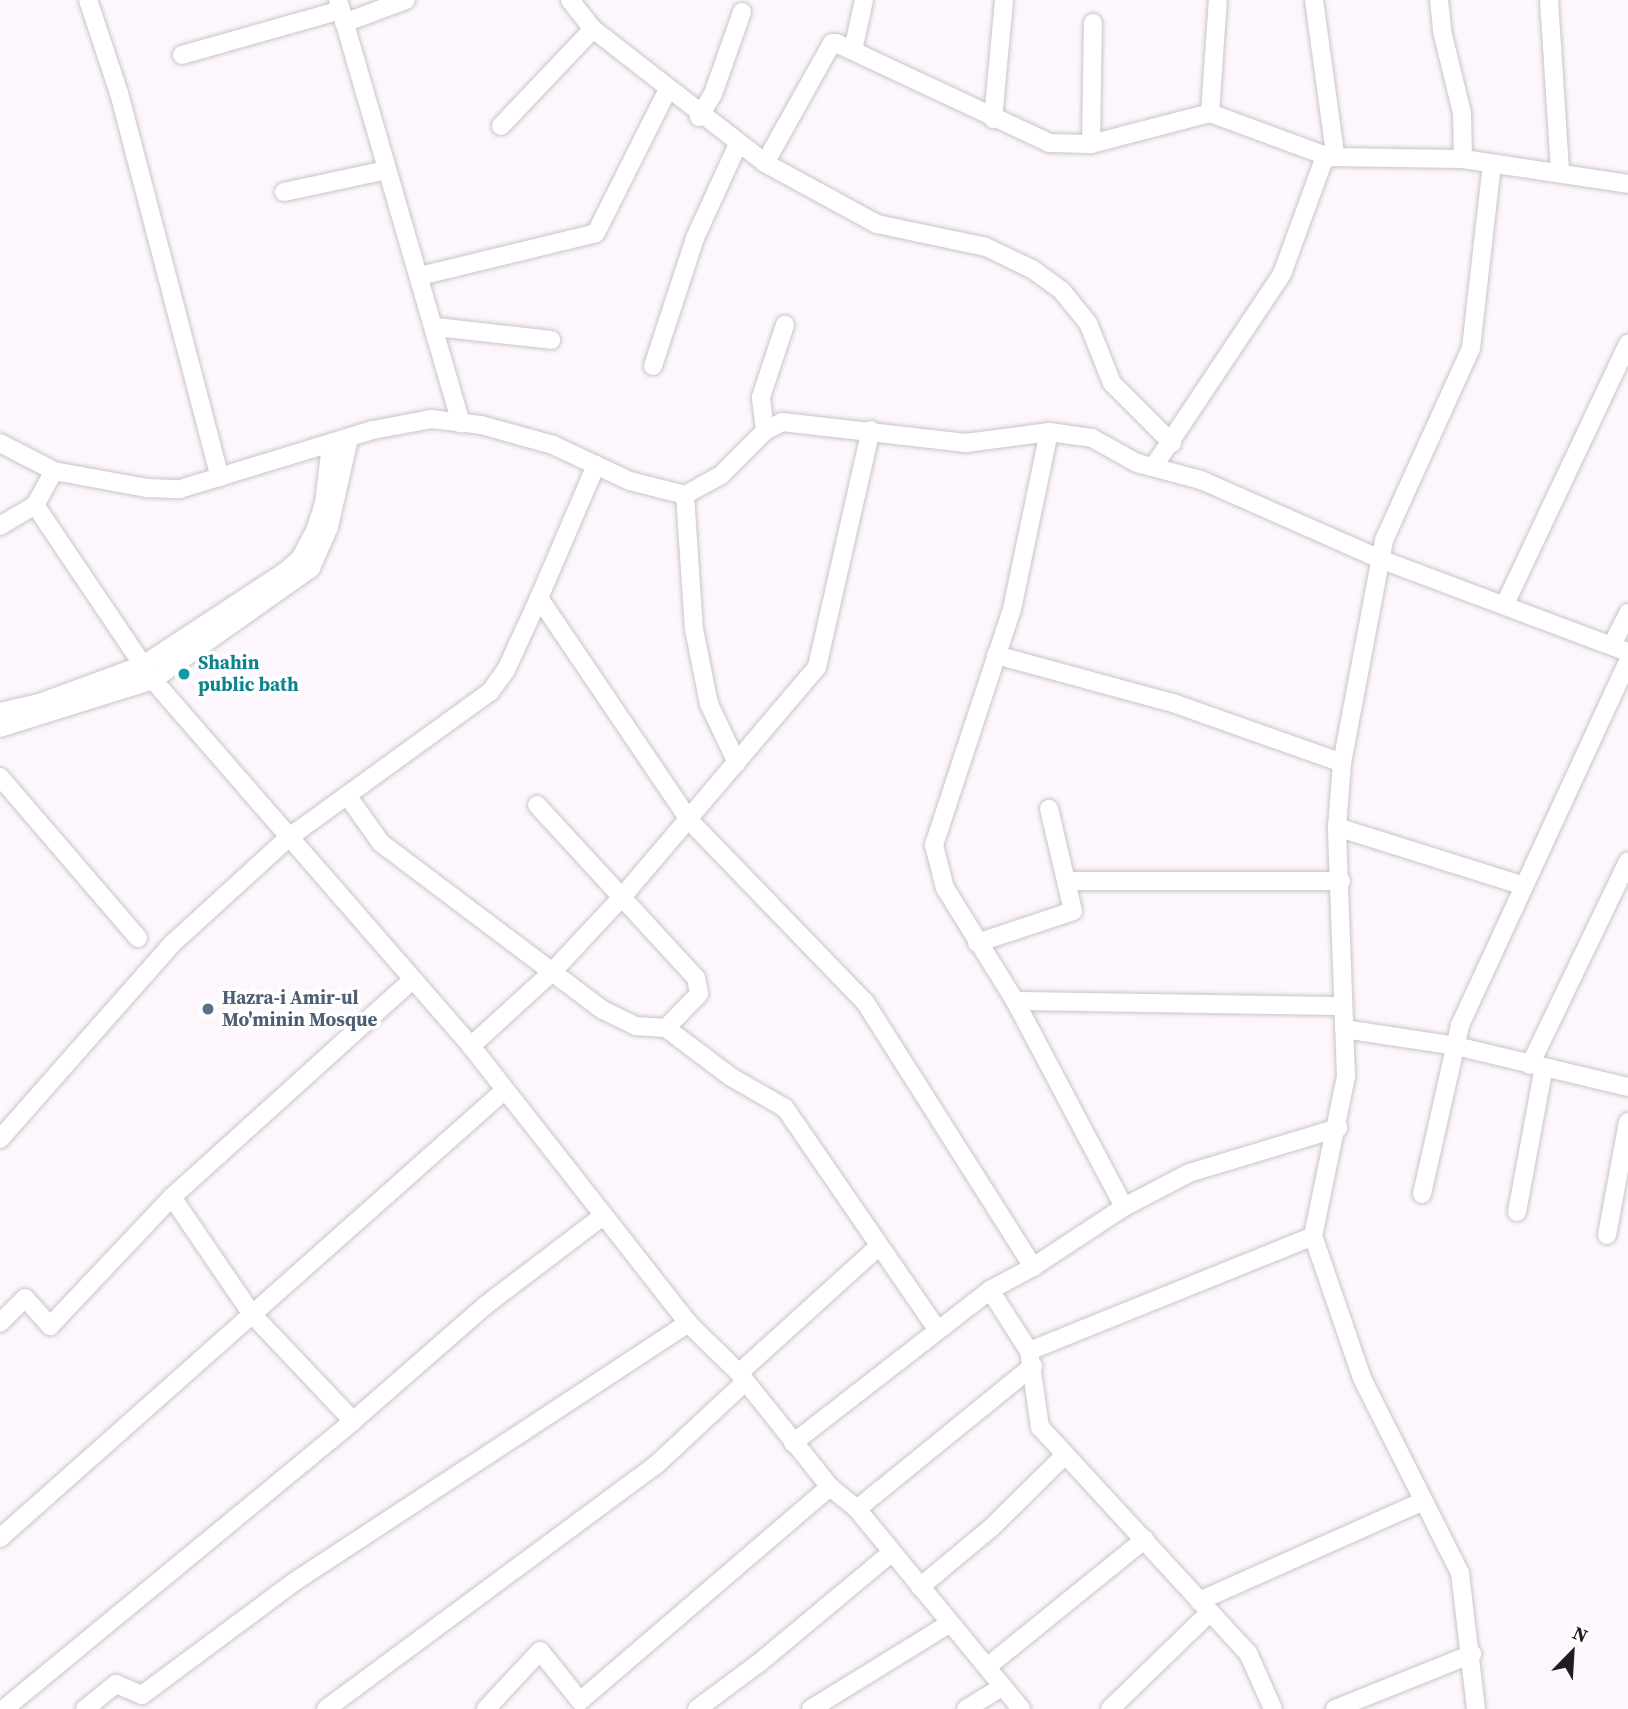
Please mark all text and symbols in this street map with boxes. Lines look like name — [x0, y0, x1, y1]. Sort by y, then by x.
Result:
place label: Shahin public bath — [198, 652, 299, 696]
marker: Shahin public bath — [176, 666, 192, 682]
place label: Hazra-i Amir-ul Mo'minin Mosque — [222, 987, 377, 1031]
marker: Hazra-i Amir-ul Mo'minin Mosque — [200, 1001, 216, 1017]
north arrow — [1537, 1618, 1607, 1688]
text: N — [1569, 1619, 1592, 1649]

